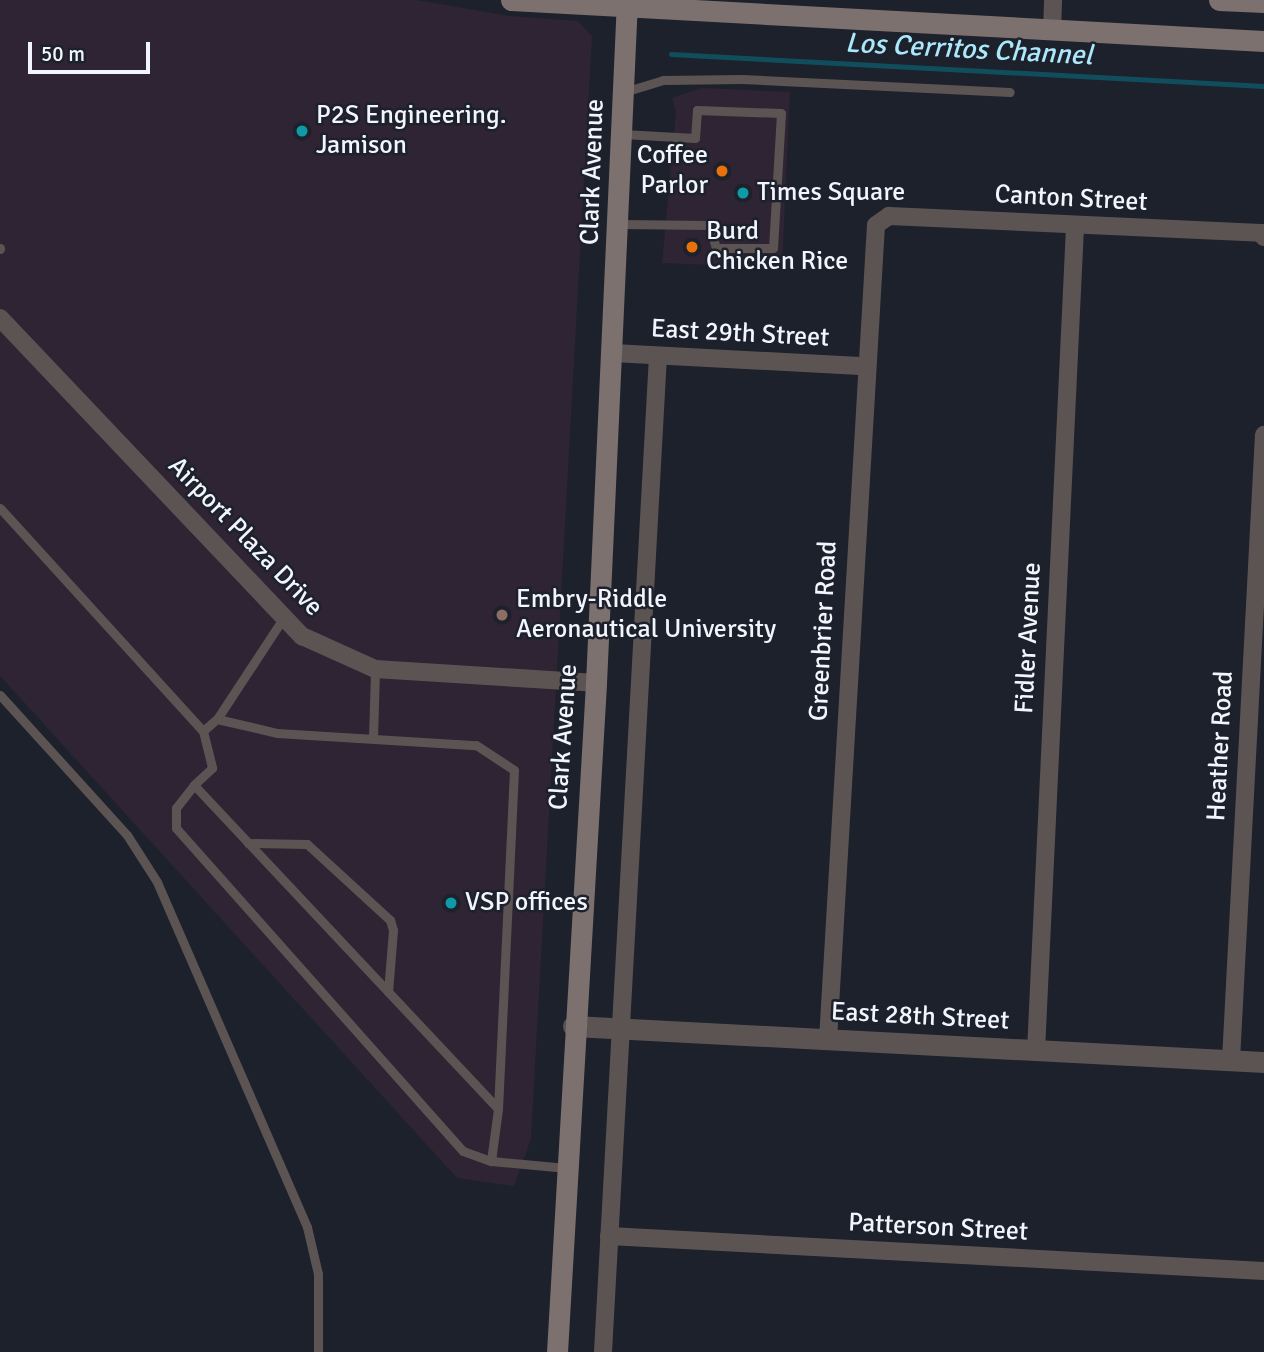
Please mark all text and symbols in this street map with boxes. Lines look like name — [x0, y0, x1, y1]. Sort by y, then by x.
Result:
water label: Los Cerritos Channel — [844, 26, 1094, 72]
scale bar — [32, 28, 154, 72]
text: 50 m — [41, 41, 85, 67]
street label: Clark Avenue — [575, 98, 611, 246]
place label: P2S Engineering. Jamison — [316, 100, 507, 162]
marker: P2S Engineering. Jamison — [294, 123, 310, 139]
place label: Coffee Parlor — [637, 140, 708, 202]
marker: Coffee Parlor — [714, 163, 730, 179]
place label: Times Square — [757, 177, 905, 209]
street label: Canton Street — [994, 179, 1148, 219]
marker: Times Square — [735, 185, 751, 201]
place label: Burd Chicken Rice — [706, 216, 848, 278]
marker: Burd Chicken Rice — [684, 239, 700, 255]
street label: East 29th Street — [650, 314, 830, 354]
street label: Airport Plaza Drive — [161, 451, 329, 623]
street label: Greenbrier Road — [804, 540, 844, 722]
street label: Fidler Avenue — [1009, 562, 1049, 714]
place label: Embry-Riddle Aeronautical University — [516, 584, 776, 646]
marker: Embry-Riddle Aeronautical University — [494, 607, 510, 623]
street label: Clark Avenue — [543, 663, 585, 811]
street label: Heather Road — [1201, 670, 1241, 822]
place label: VSP offices — [465, 887, 588, 919]
marker: VSP offices — [443, 895, 459, 911]
street label: East 28th Street — [830, 997, 1010, 1037]
street label: Patterson Street — [847, 1208, 1029, 1248]

